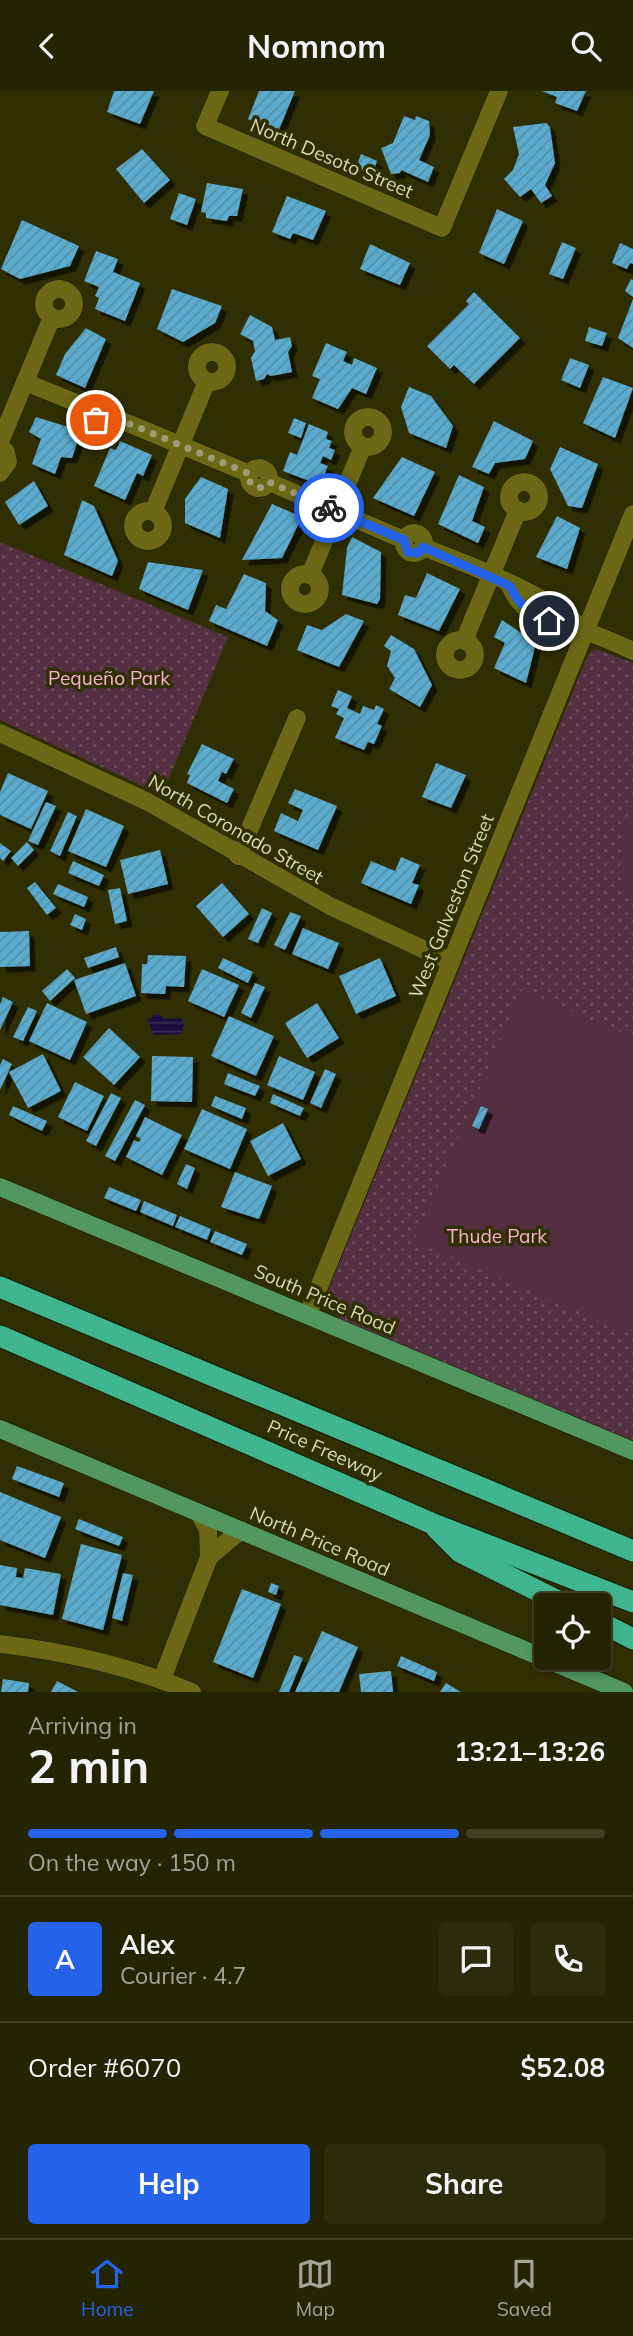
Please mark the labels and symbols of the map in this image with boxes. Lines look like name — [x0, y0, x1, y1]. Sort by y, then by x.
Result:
street label: North Desoto Street — [247, 113, 417, 203]
pin — [66, 390, 126, 450]
courier — [294, 473, 364, 543]
pin — [519, 591, 579, 651]
park label: Pequeño Park — [48, 666, 170, 690]
street label: North Coronado Street — [144, 769, 328, 889]
street label: West Galveston Street — [403, 810, 499, 1002]
park label: Thude Park — [447, 1224, 547, 1248]
street label: South Price Road — [251, 1258, 399, 1340]
street label: Price Freeway — [264, 1414, 386, 1486]
street label: North Price Road — [246, 1501, 394, 1581]

